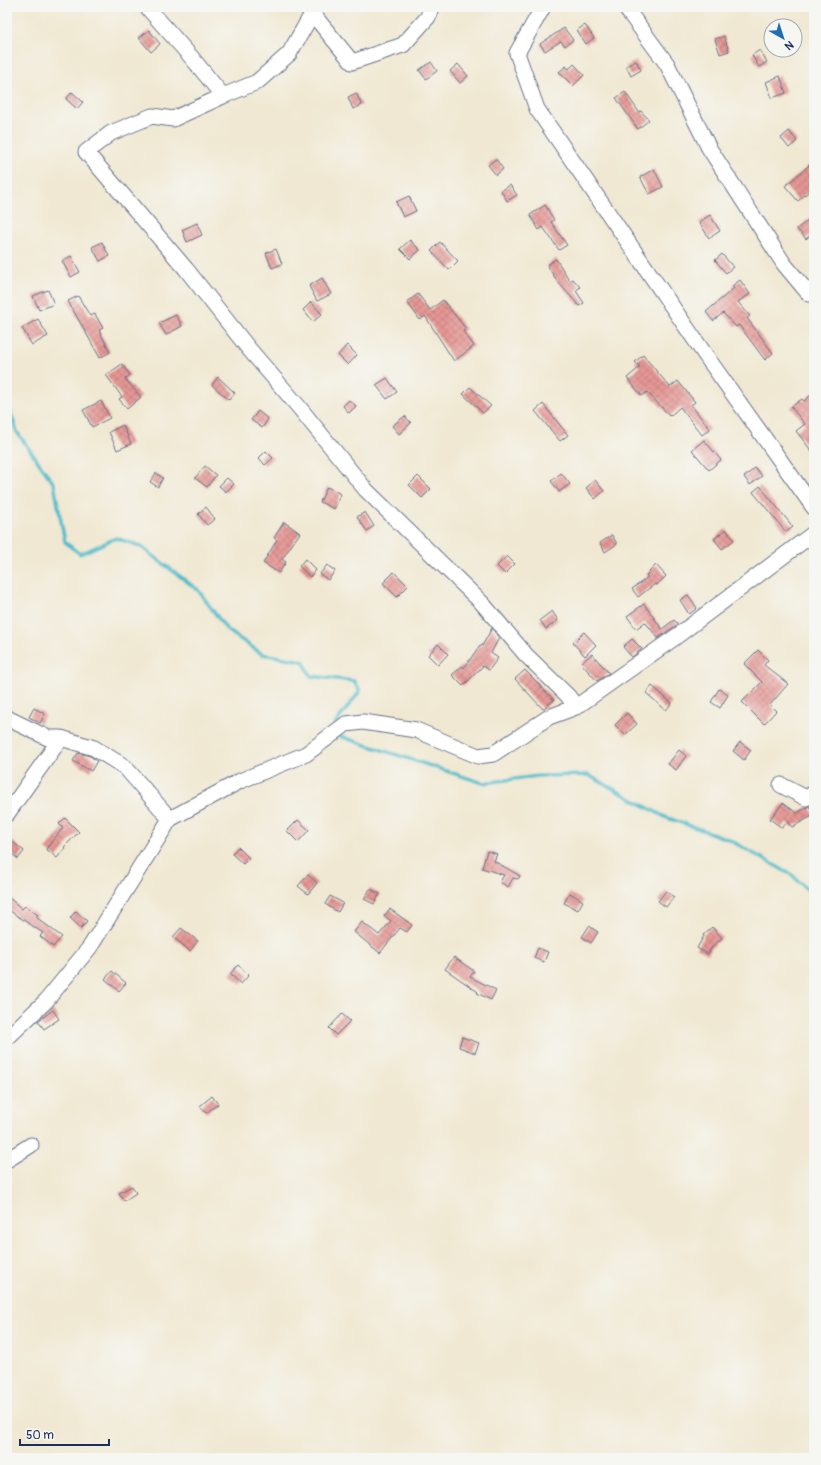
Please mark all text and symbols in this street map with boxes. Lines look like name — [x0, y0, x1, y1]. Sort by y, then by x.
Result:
north arrow — [763, 18, 803, 58]
text: N — [782, 38, 796, 53]
scale bar — [20, 1421, 109, 1447]
text: 50 m — [26, 1428, 54, 1443]

